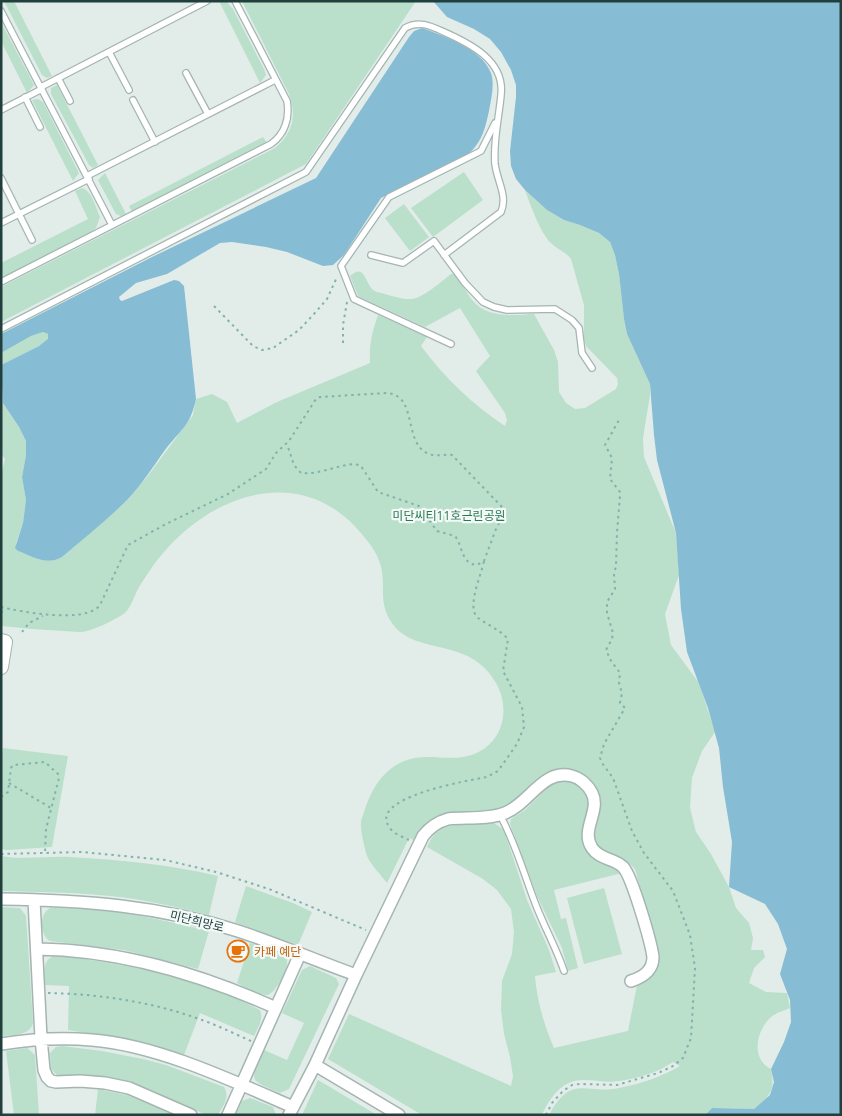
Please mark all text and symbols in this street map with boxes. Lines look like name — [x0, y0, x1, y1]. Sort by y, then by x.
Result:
park label: 미단씨티11호근린공원 — [392, 507, 506, 524]
street label: 미단희망로 — [168, 906, 226, 936]
cafe icon: 카페 예단 — [226, 939, 250, 963]
place label: 카페 예단 — [254, 943, 301, 960]

